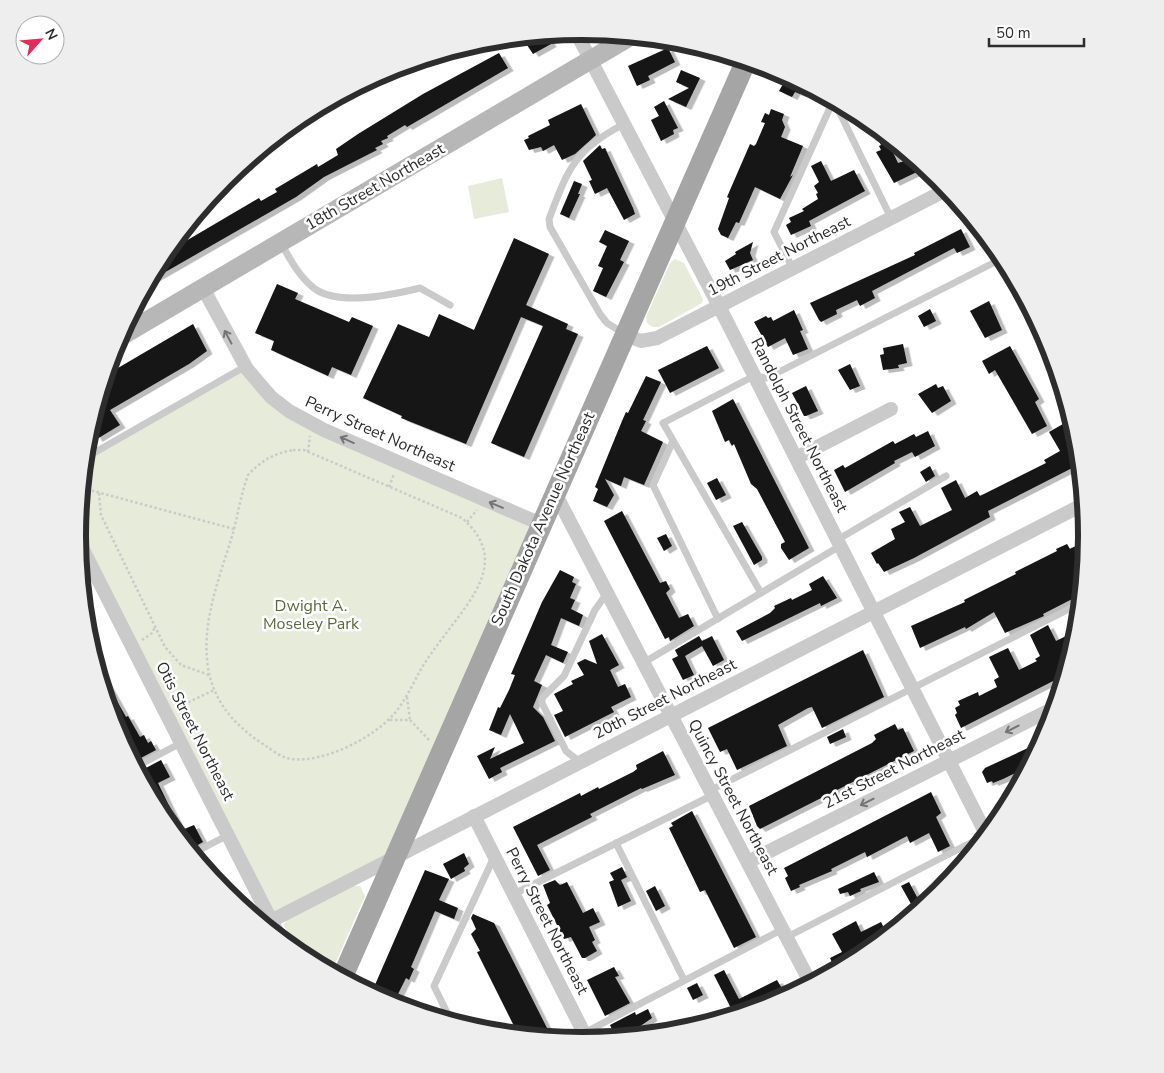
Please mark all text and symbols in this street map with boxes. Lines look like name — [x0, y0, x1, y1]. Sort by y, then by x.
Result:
north arrow — [15, 15, 65, 65]
scale bar — [989, 15, 1084, 47]
text: 50 m — [996, 23, 1031, 43]
text: N — [40, 25, 62, 43]
street label: 18th Street Northeast — [301, 138, 449, 236]
street label: 19th Street Northeast — [704, 210, 855, 302]
one-way arrow — [223, 330, 233, 345]
street label: Randolph Street Northeast — [745, 334, 853, 516]
street label: Perry Street Northeast — [301, 391, 459, 477]
street label: South Dakota Avenue Northeast — [486, 408, 600, 629]
one-way arrow — [340, 435, 355, 445]
one-way arrow — [489, 500, 504, 510]
park label: Dwight A. Moseley Park — [263, 595, 360, 635]
street label: 20th Street Northeast — [590, 653, 741, 745]
street label: Otis Street Northeast — [150, 658, 240, 804]
street label: Quincy Street Northeast — [683, 715, 784, 879]
street label: 21st Street Northeast — [819, 724, 969, 814]
one-way arrow — [1005, 724, 1020, 734]
one-way arrow — [860, 798, 875, 807]
street label: Perry Street Northeast — [500, 844, 594, 999]

